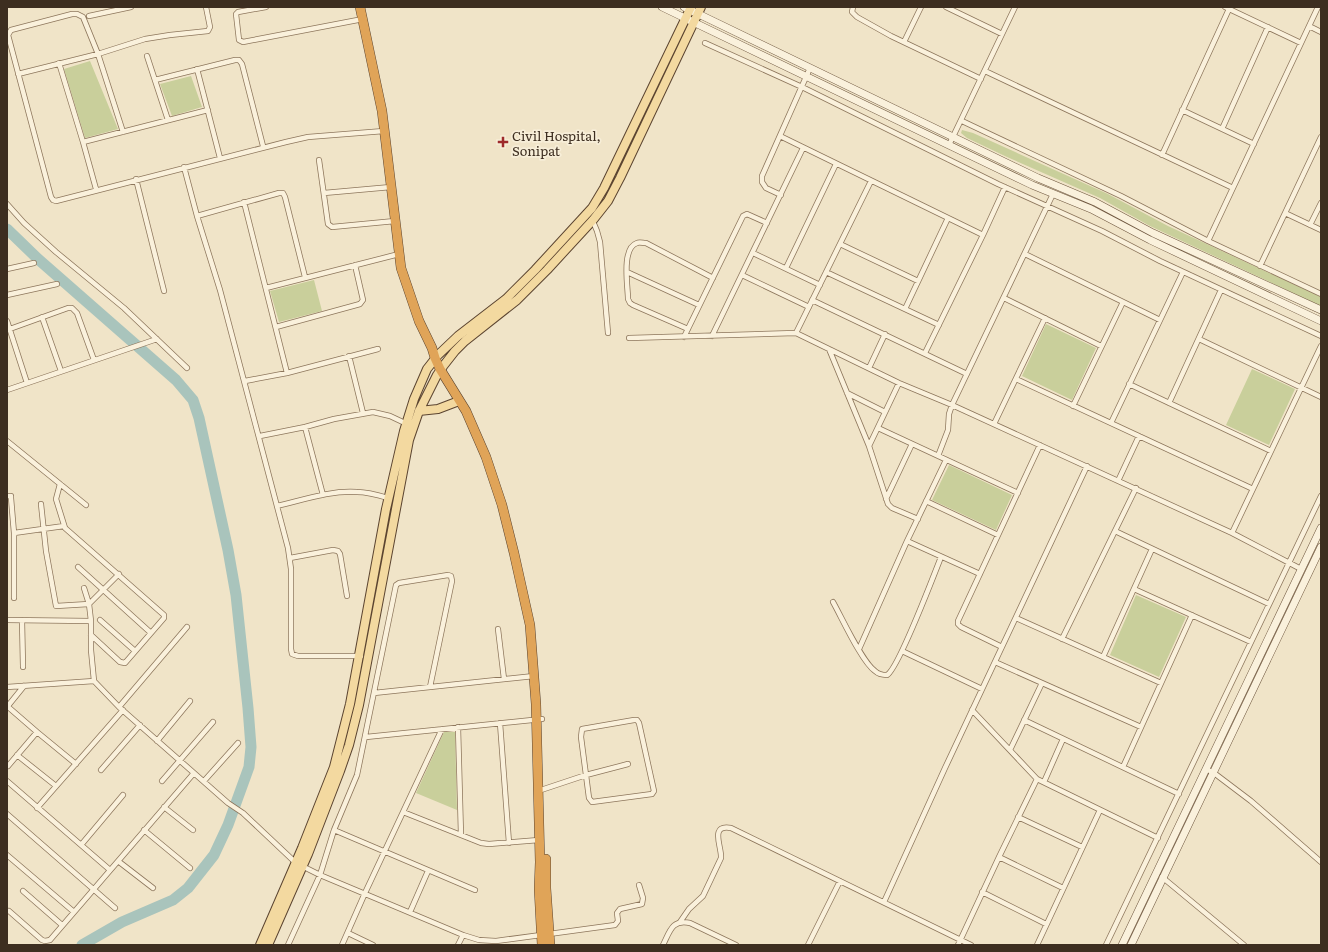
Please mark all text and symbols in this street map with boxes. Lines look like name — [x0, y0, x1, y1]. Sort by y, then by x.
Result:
place label: Civil Hospital, Sonipat — [512, 126, 601, 160]
marker: Civil Hospital, Sonipat — [497, 136, 509, 148]

